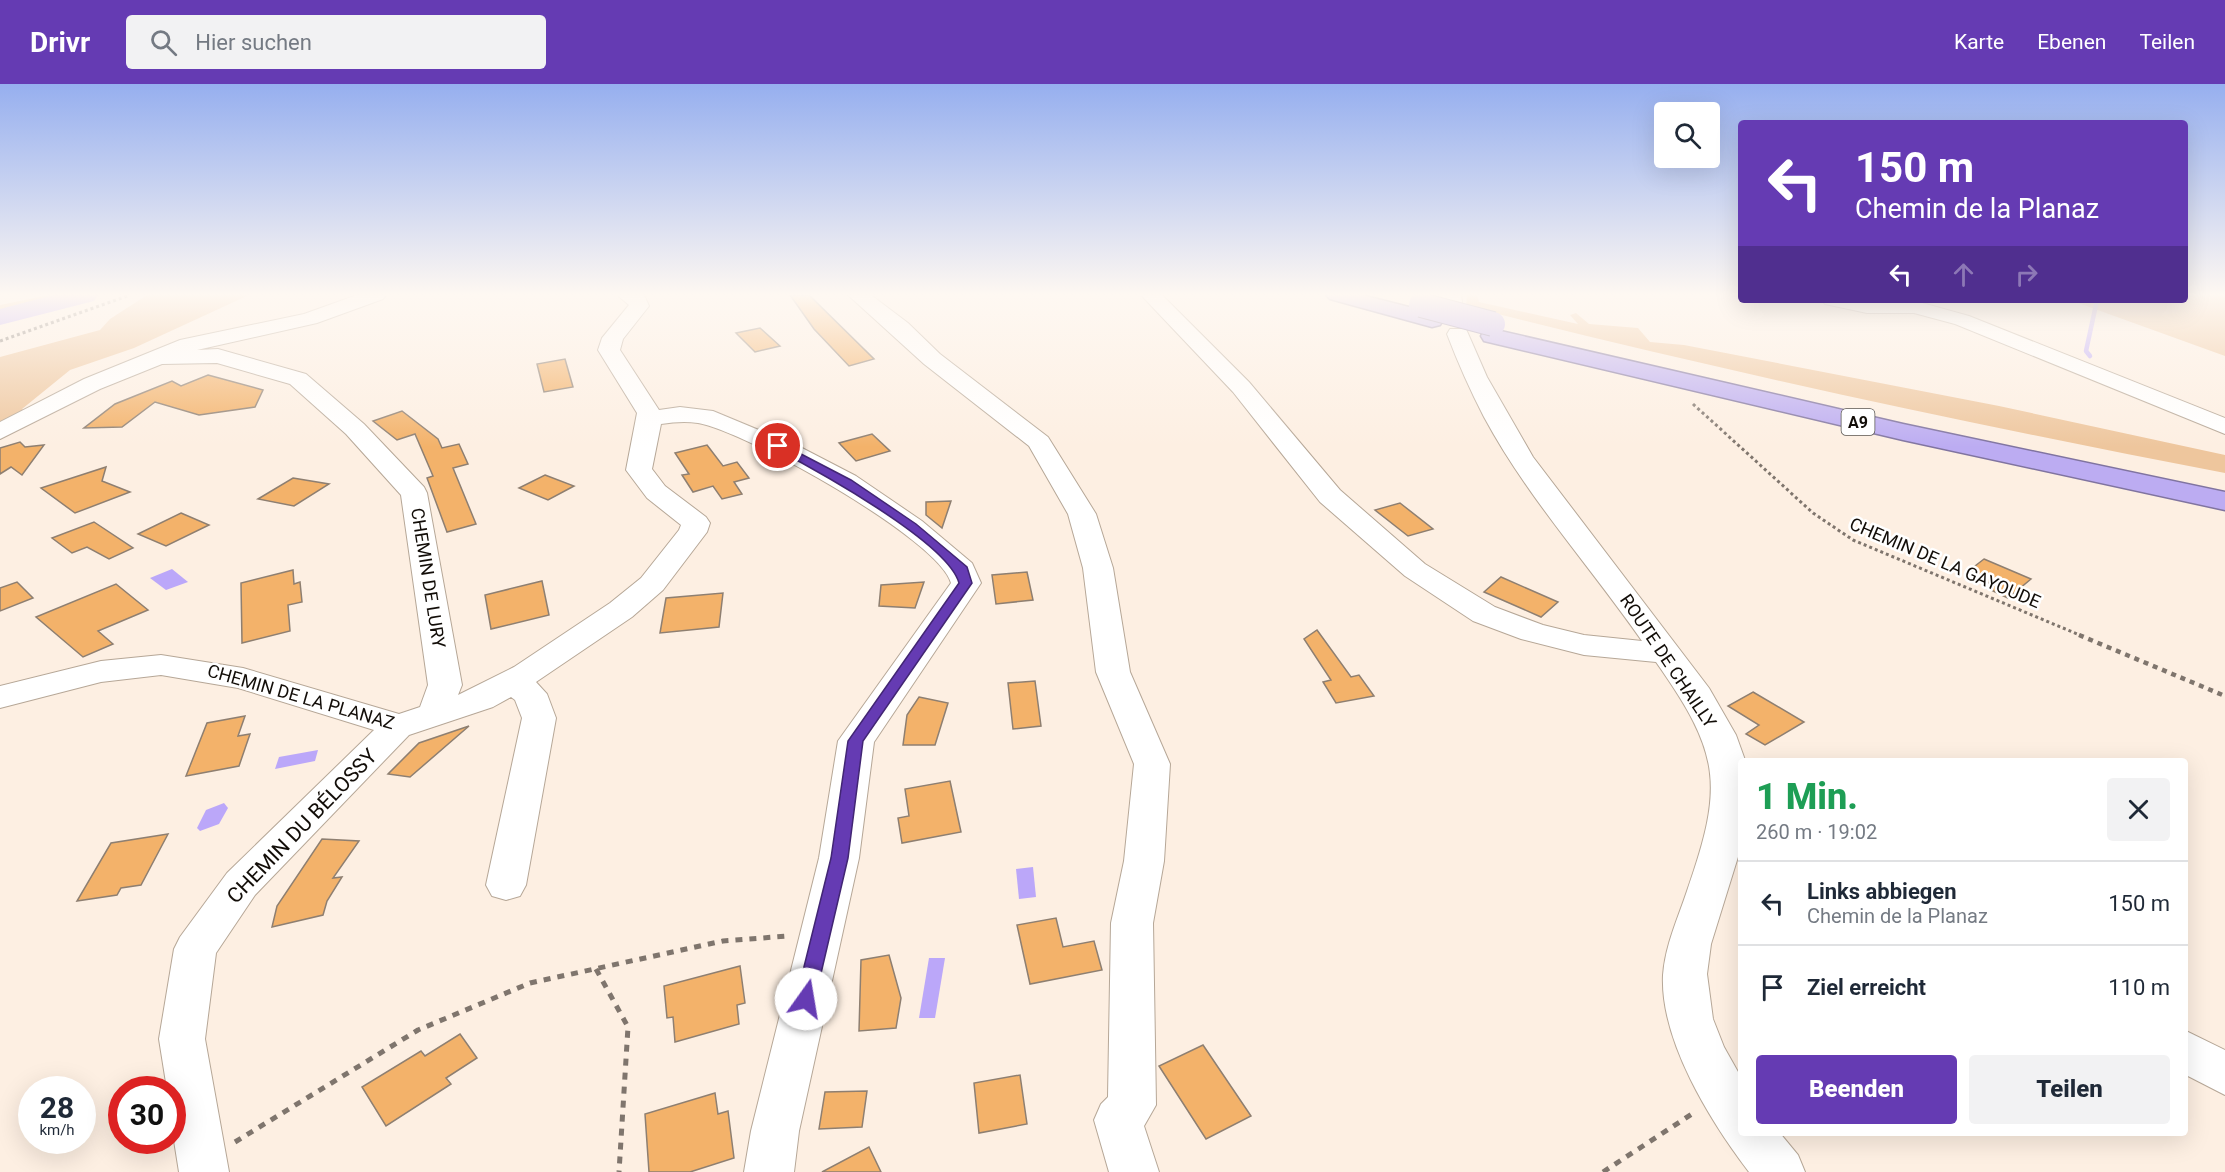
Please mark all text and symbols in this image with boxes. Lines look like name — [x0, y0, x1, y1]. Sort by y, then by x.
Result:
search box — [126, 15, 546, 69]
text: Drivr — [30, 26, 90, 59]
icon: search — [147, 26, 180, 59]
text: Hier suchen — [195, 30, 312, 55]
text: Karte — [1954, 30, 2004, 54]
text: Ebenen — [2037, 30, 2106, 54]
text: Teilen — [2139, 30, 2195, 54]
map controls — [1654, 102, 1720, 168]
button: search — [1654, 102, 1720, 168]
text: 150 m — [1855, 143, 1974, 192]
icon: left — [1756, 144, 1834, 222]
text: Chemin de la Planaz — [1855, 193, 2099, 225]
icon: left — [1884, 258, 1917, 291]
icon: ahead — [1947, 258, 1980, 291]
icon: right — [2010, 258, 2043, 291]
road number: A9 — [1842, 409, 1874, 435]
pin — [752, 420, 803, 471]
icon: arrive — [761, 429, 794, 462]
street label: CHEMIN DE LURY — [407, 506, 450, 650]
street label: CHEMIN DE LA GAYOUDE — [1847, 513, 2044, 612]
street label: ROUTE DE CHAILLY — [1616, 590, 1721, 732]
street label: CHEMIN DE LA PLANAZ — [205, 660, 397, 733]
street label: CHEMIN DU BÉLOSSY — [222, 744, 382, 908]
text: 1 Min. — [1756, 776, 1858, 818]
button: close — [2107, 778, 2170, 841]
text: 260 m · 19:02 — [1756, 820, 1877, 844]
text: Links abbiegen — [1807, 879, 1957, 904]
icon: left — [1756, 887, 1789, 920]
text: 150 m — [2108, 891, 2170, 916]
text: Chemin de la Planaz — [1807, 904, 1988, 928]
position arrow — [774, 967, 838, 1031]
icon: arrive — [1756, 971, 1789, 1004]
text: Ziel erreicht — [1807, 975, 1926, 1000]
text: 110 m — [2108, 975, 2170, 1000]
button: Beenden — [1756, 1055, 1957, 1124]
button: Teilen — [1969, 1055, 2170, 1124]
speed limit sign: 30 — [108, 1076, 186, 1154]
text: 28 — [40, 1090, 74, 1125]
text: km/h — [39, 1121, 75, 1139]

